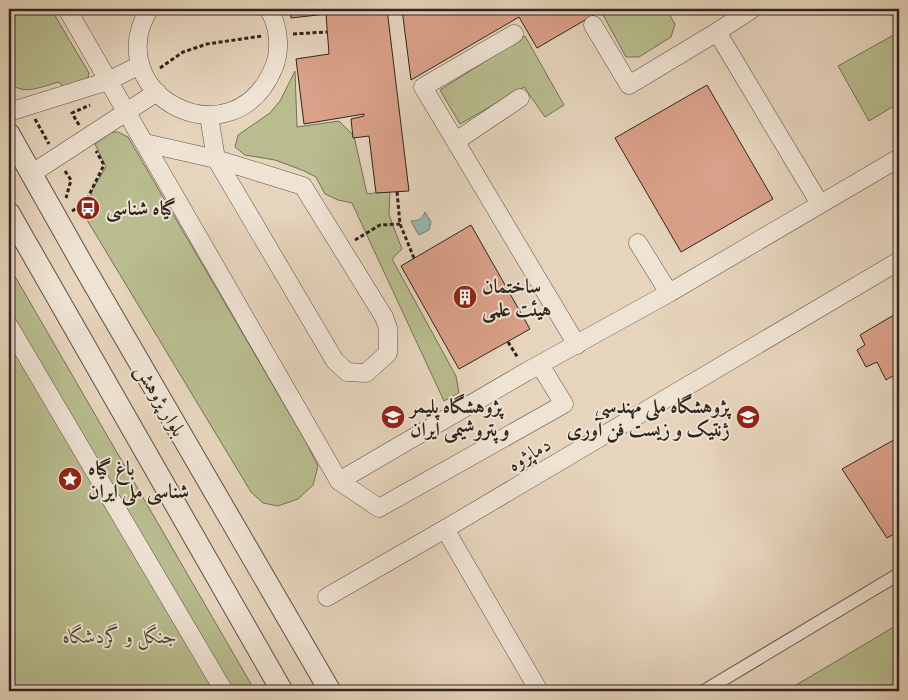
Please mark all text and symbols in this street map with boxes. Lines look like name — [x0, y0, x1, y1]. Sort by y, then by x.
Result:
bus stop icon: گیاه شناسی — [75, 195, 101, 221]
place label: گیاه شناسی — [106, 196, 176, 224]
place label: ساختمان هیئت علمی — [482, 274, 551, 325]
building icon: ساختمان هیئت علمی — [452, 284, 478, 310]
street label: بلوار پژوهش — [127, 359, 191, 443]
place label: پژوهشگاه پلیمر و پتروشیمی ایران — [408, 393, 509, 445]
place label: پژوهشگاه ملی مهندسی ژنتیک و زیست فن آوری — [567, 393, 732, 445]
school or university icon: پژوهشگاه پلیمر و پتروشیمی ایران — [380, 404, 406, 430]
school or university icon: پژوهشگاه ملی مهندسی ژنتیک و زیست فن آوری — [735, 404, 761, 430]
street label: دماپژوه — [503, 432, 557, 480]
place label: باغ گیاه‌ شناسی ملی ایران — [88, 456, 189, 507]
place icon: باغ گیاه‌ شناسی ملی ایران — [57, 466, 83, 492]
park label: جنگل و گردشگاه — [63, 623, 177, 652]

